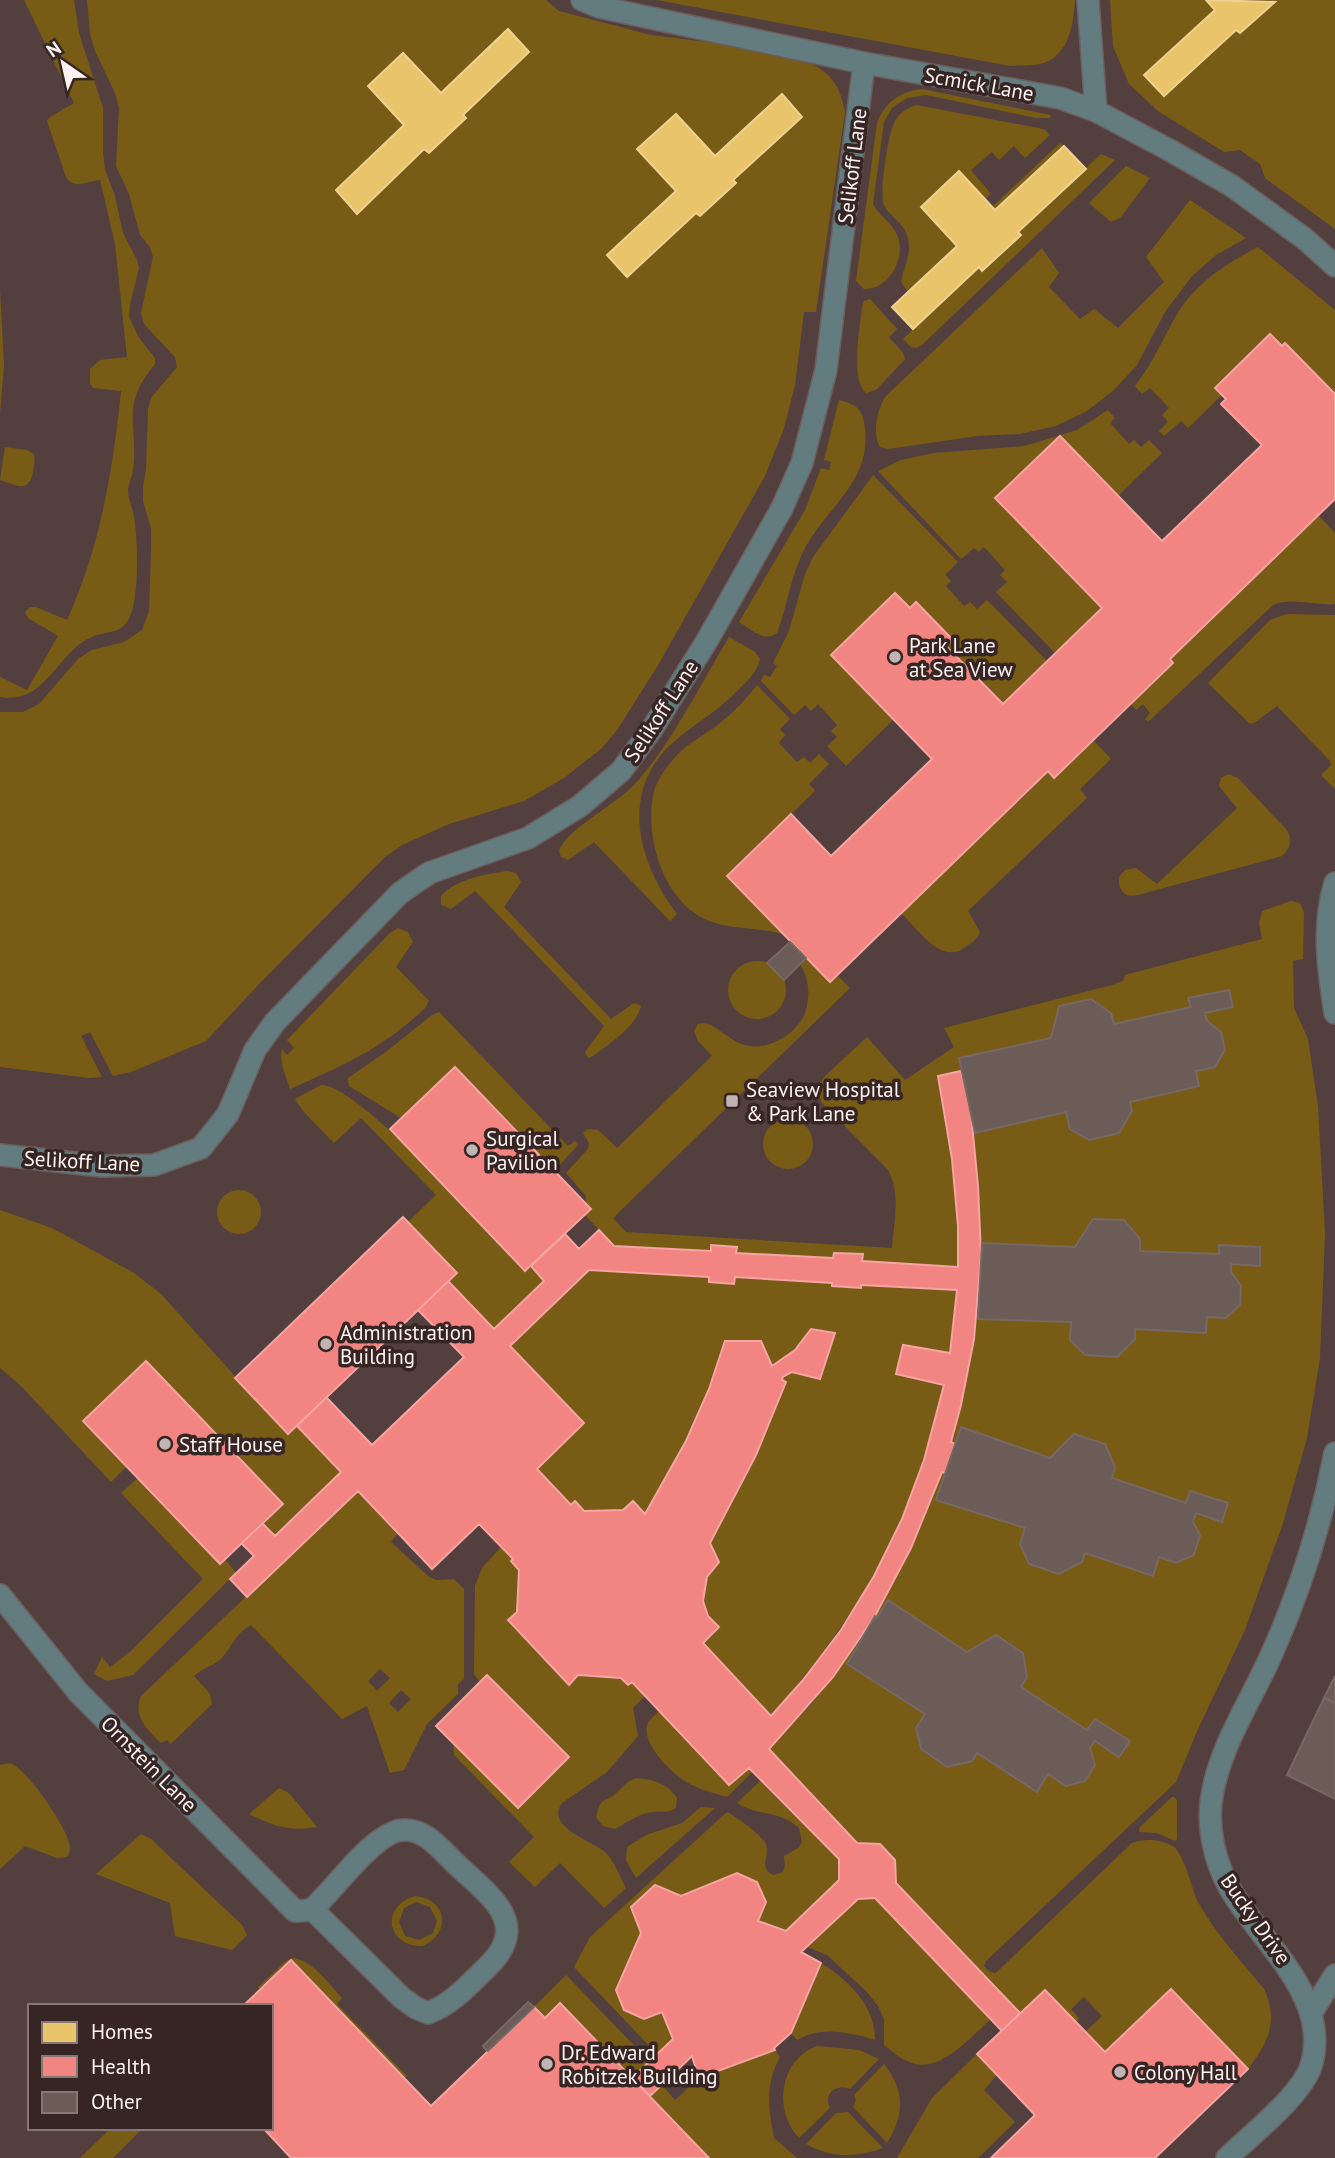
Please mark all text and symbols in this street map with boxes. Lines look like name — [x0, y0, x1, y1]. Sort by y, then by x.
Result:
north arrow — [28, 28, 98, 98]
text: N — [42, 35, 65, 62]
street label: Scmick Lane — [922, 61, 1036, 107]
street label: Selikoff Lane — [832, 107, 872, 225]
place label: Park Lane at Sea View — [909, 632, 1013, 683]
marker: Park Lane at Sea View — [887, 649, 903, 665]
street label: Selikoff Lane — [618, 655, 704, 767]
place label: Seaview Hospital & Park Lane — [746, 1076, 900, 1127]
marker: Seaview Hospital & Park Lane — [724, 1093, 740, 1109]
place label: Surgical Pavilion — [486, 1125, 559, 1176]
marker: Surgical Pavilion — [464, 1142, 480, 1158]
street label: Selikoff Lane — [23, 1144, 141, 1178]
place label: Administration Building — [340, 1319, 472, 1370]
marker: Administration Building — [318, 1336, 334, 1352]
place label: Staff House — [179, 1431, 283, 1458]
marker: Staff House — [157, 1436, 173, 1452]
street label: Ornstein Lane — [95, 1710, 203, 1818]
street label: Bucky Drive — [1215, 1868, 1297, 1970]
legend — [28, 2004, 273, 2130]
text: Homes — [91, 2018, 153, 2045]
place label: Dr. Edward Robitzek Building — [561, 2039, 718, 2090]
text: Health — [91, 2053, 151, 2080]
marker: Dr. Edward Robitzek Building — [539, 2056, 555, 2072]
place label: Colony Hall — [1134, 2059, 1237, 2086]
marker: Colony Hall — [1112, 2064, 1128, 2080]
text: Other — [91, 2088, 142, 2115]

